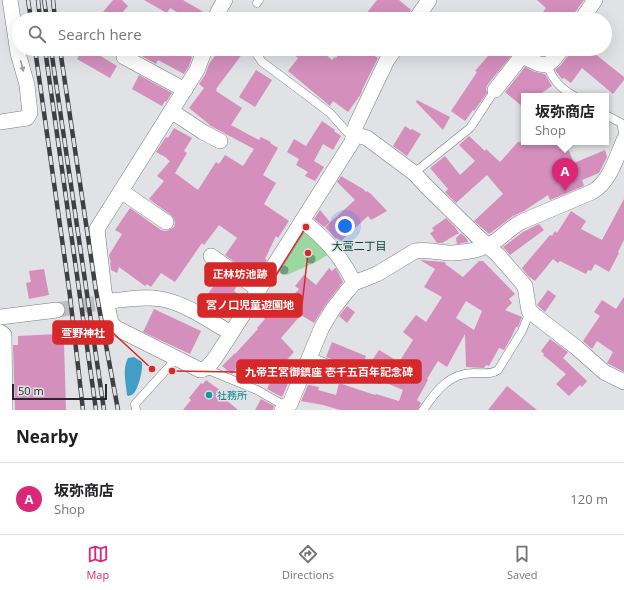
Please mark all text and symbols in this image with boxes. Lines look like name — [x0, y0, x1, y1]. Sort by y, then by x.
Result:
search box — [12, 12, 612, 56]
icon: search — [26, 23, 48, 45]
text: Search here — [58, 24, 142, 44]
one-way arrow — [19, 60, 25, 72]
popup — [521, 93, 609, 145]
text: 坂弥商店 — [535, 101, 595, 121]
text: Shop — [535, 121, 566, 139]
pin: A — [552, 158, 578, 191]
your location — [335, 216, 355, 236]
district label: 大萱二丁目 — [332, 238, 387, 253]
callout: 正林坊池跡 — [205, 263, 276, 286]
text: 正林坊池跡 — [213, 266, 268, 281]
callout: 宮ノ口児童遊園地 — [198, 294, 302, 317]
text: 宮ノ口児童遊園地 — [206, 297, 294, 312]
callout: 萱野神社 — [53, 321, 113, 344]
text: 萱野神社 — [61, 325, 105, 340]
callout: 九帝王宮御鎮座 壱千五百年記念碑 — [237, 360, 421, 383]
text: 九帝王宮御鎮座 壱千五百年記念碑 — [245, 364, 413, 379]
scale bar — [12, 382, 107, 401]
text: 50 m — [18, 383, 44, 398]
place label: 社務所 — [217, 388, 247, 402]
marker: 社務所 — [204, 390, 214, 400]
text: Nearby — [16, 425, 78, 448]
text: 坂弥商店 — [54, 480, 114, 500]
text: A — [25, 490, 33, 508]
text: 120 m — [570, 490, 608, 508]
text: Shop — [54, 500, 85, 518]
tab: Map — [86, 543, 109, 582]
tab: Directions — [282, 543, 334, 582]
tab: Saved — [507, 543, 538, 582]

